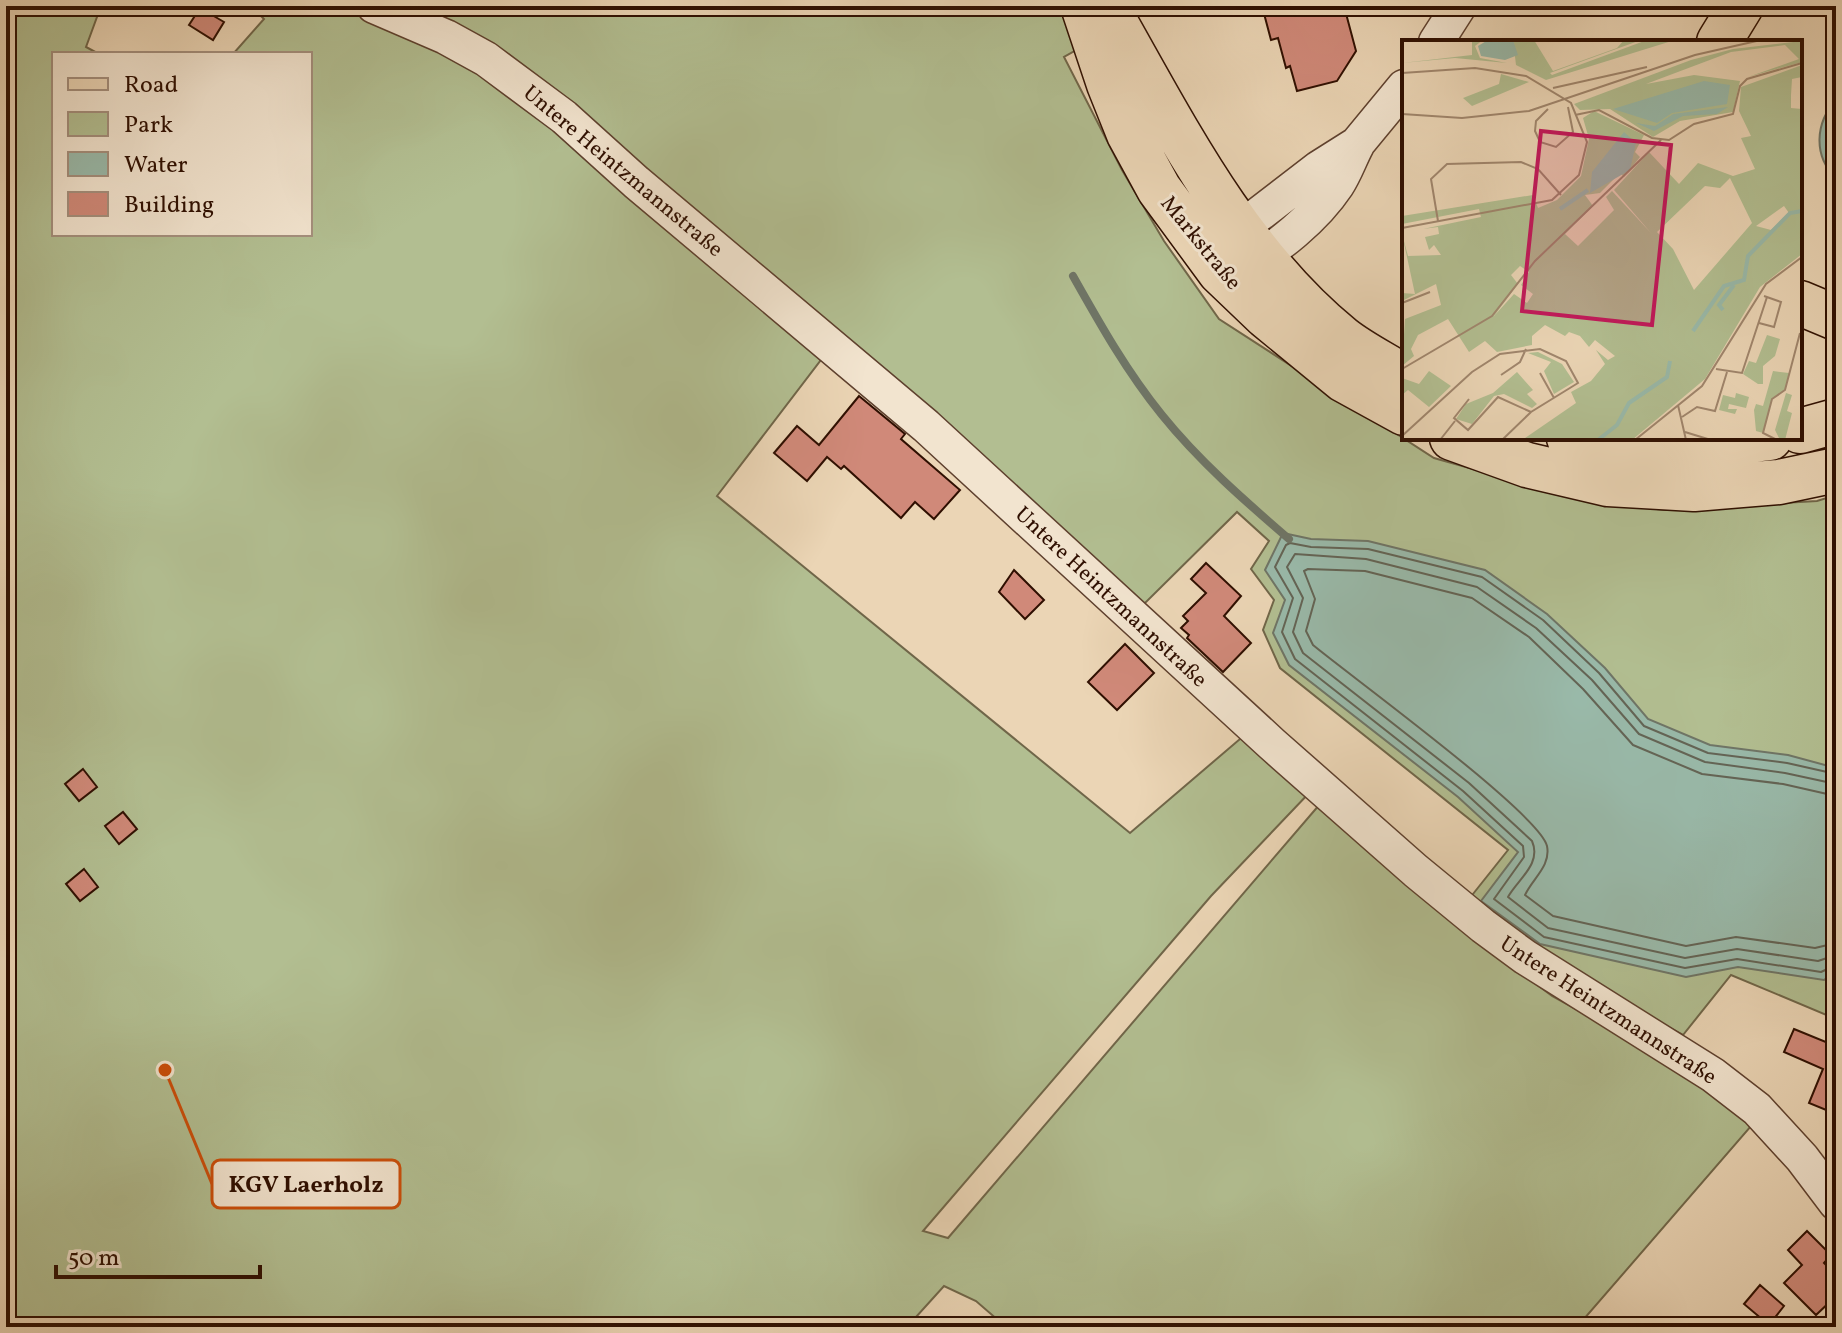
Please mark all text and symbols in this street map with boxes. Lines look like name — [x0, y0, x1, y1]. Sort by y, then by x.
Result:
inset map — [1402, 40, 1802, 440]
legend — [52, 52, 312, 236]
text: Road — [124, 69, 178, 103]
street label: Untere Heintzmannstraße — [516, 79, 729, 265]
text: Park — [124, 109, 173, 143]
text: Water — [124, 149, 188, 183]
text: Building — [124, 189, 214, 223]
street label: Markstraße — [1152, 190, 1248, 297]
street label: Untere Heintzmannstraße — [1007, 500, 1213, 695]
street label: Untere Heintzmannstraße — [1493, 929, 1722, 1093]
callout: KGV Laerholz — [212, 1160, 400, 1208]
text: KGV Laerholz — [229, 1169, 383, 1203]
scale bar — [56, 1229, 260, 1279]
text: 50 m — [68, 1242, 120, 1276]

